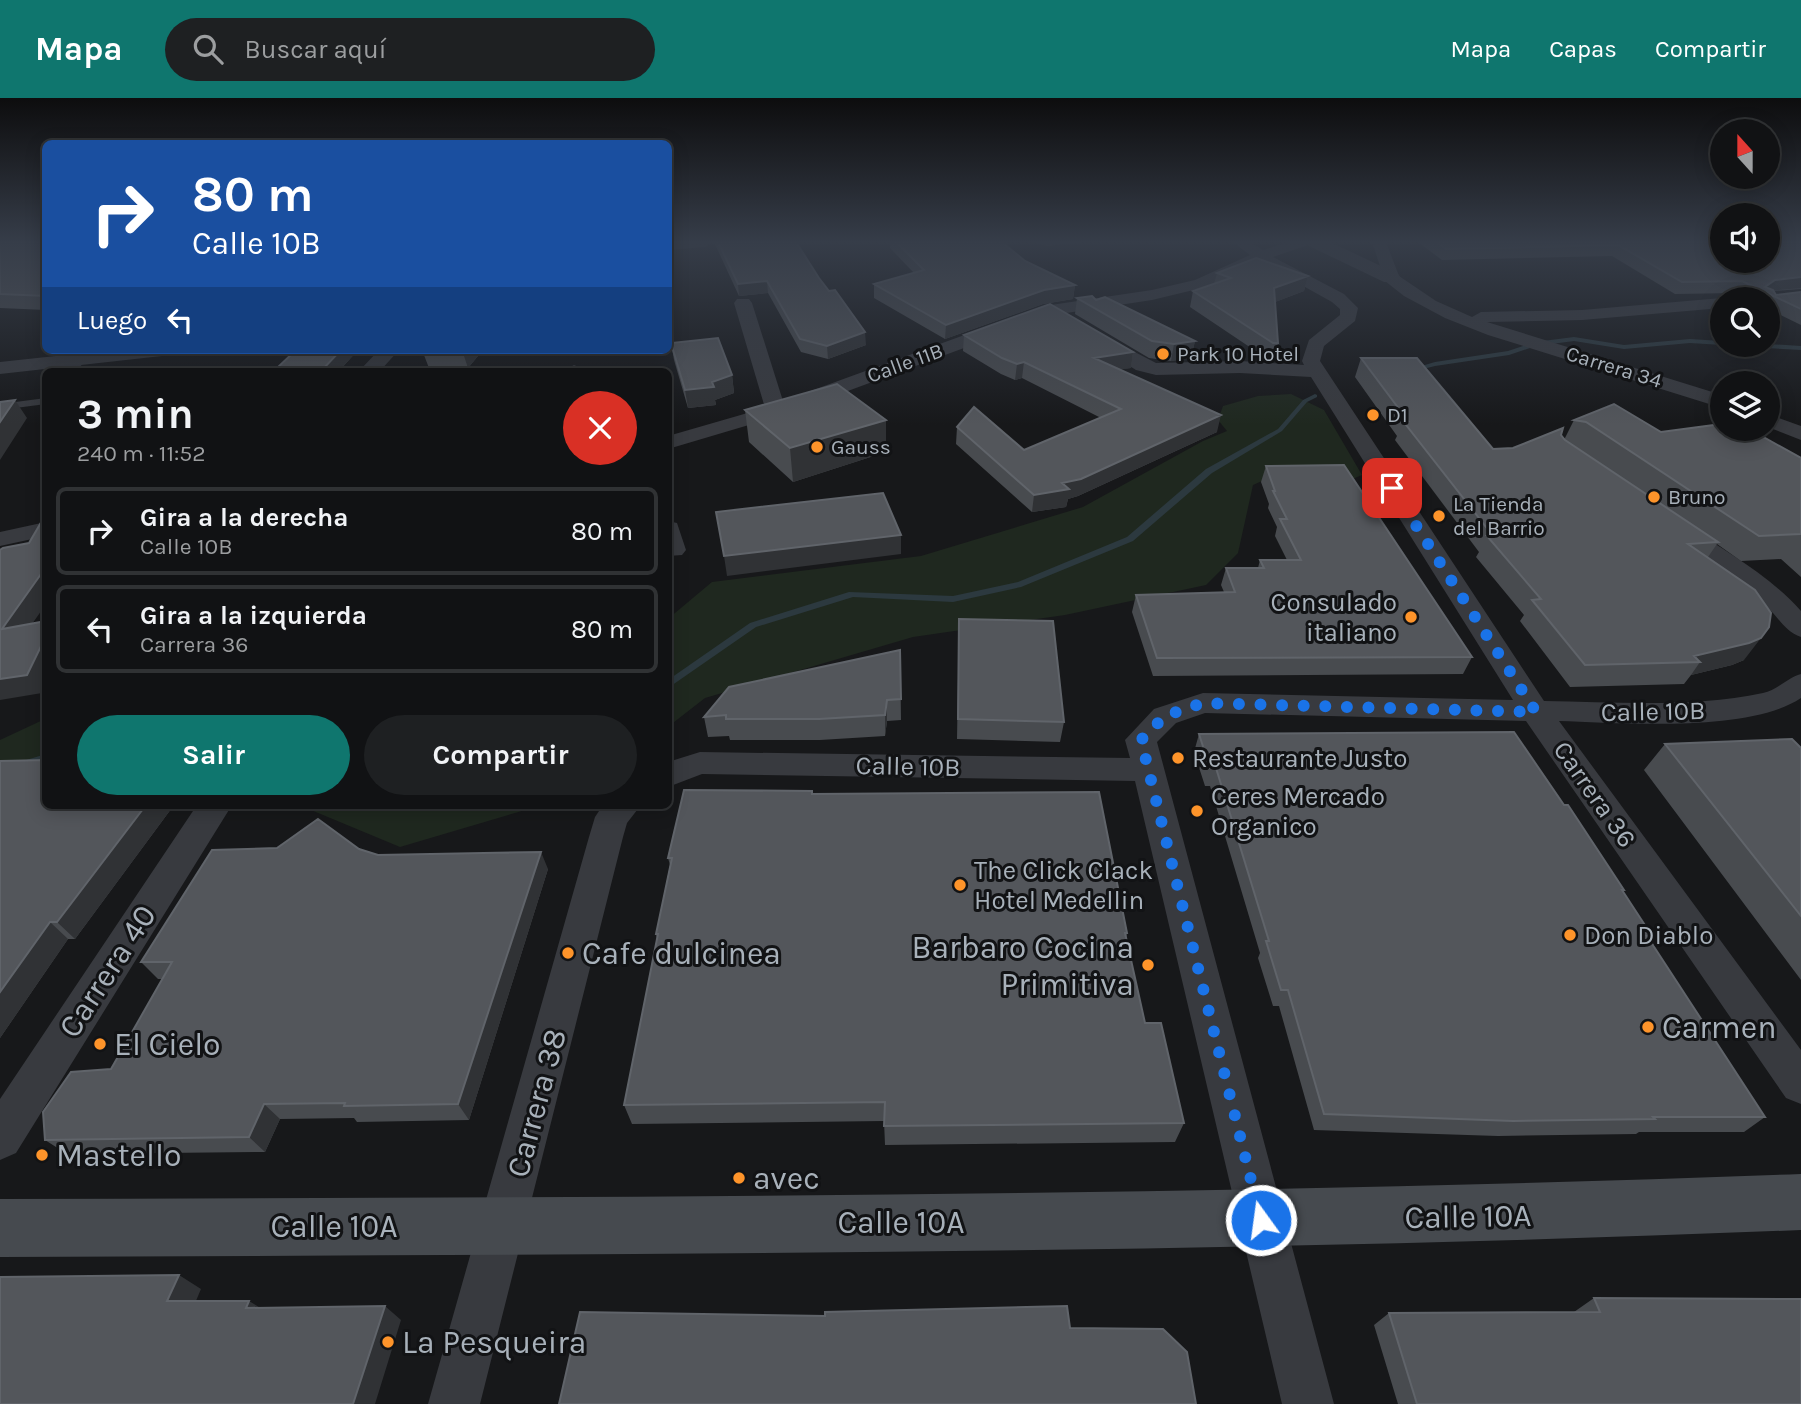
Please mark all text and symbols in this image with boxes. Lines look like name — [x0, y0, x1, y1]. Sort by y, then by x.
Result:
search box — [165, 18, 655, 81]
text: Mapa — [35, 30, 123, 68]
icon: search — [189, 30, 227, 68]
text: Buscar aquí — [245, 34, 386, 65]
text: Mapa — [1450, 35, 1511, 63]
text: Capas — [1549, 35, 1617, 63]
text: Compartir — [1655, 35, 1766, 63]
north arrow — [1710, 119, 1780, 189]
map controls — [1710, 119, 1780, 441]
text: 80 m — [192, 166, 314, 223]
icon: right — [77, 168, 168, 259]
button: sound — [1710, 203, 1780, 273]
text: Calle 10B — [192, 225, 321, 262]
button: search — [1710, 287, 1780, 357]
icon: left — [161, 301, 199, 339]
text: Luego — [77, 305, 147, 336]
street label: Calle 11B — [864, 338, 946, 388]
street label: Carrera 34 — [1563, 341, 1665, 393]
place label: Park 10 Hotel — [1177, 342, 1299, 366]
marker: Park 10 Hotel — [1155, 346, 1171, 362]
button: layers — [1710, 371, 1780, 441]
text: 3 min — [77, 389, 194, 439]
button: close — [563, 391, 637, 465]
place label: D1 — [1387, 403, 1408, 427]
marker: D1 — [1365, 407, 1381, 423]
place label: Gauss — [831, 435, 891, 459]
marker: Gauss — [809, 439, 825, 455]
text: 240 m · 11:52 — [77, 440, 206, 467]
pin — [1362, 458, 1422, 518]
icon: arrive — [1373, 469, 1411, 507]
place label: Bruno — [1668, 485, 1726, 509]
marker: Bruno — [1646, 489, 1662, 505]
place label: La Tienda del Barrio — [1453, 492, 1545, 540]
text: Gira a la derecha — [140, 502, 349, 533]
marker: La Tienda del Barrio — [1431, 508, 1447, 524]
icon: right — [81, 512, 119, 550]
text: 80 m — [571, 516, 633, 547]
text: Calle 10B — [140, 533, 232, 560]
place label: Consulado italiano — [1271, 587, 1397, 648]
text: Gira a la izquierda — [140, 600, 367, 631]
marker: Consulado italiano — [1403, 609, 1419, 625]
icon: left — [81, 610, 119, 648]
text: 80 m — [571, 614, 633, 645]
text: Carrera 36 — [140, 631, 248, 658]
street label: Calle 10B — [1600, 695, 1706, 728]
button: Salir — [77, 715, 350, 795]
button: Compartir — [364, 715, 637, 795]
street label: Carrera 36 — [1547, 735, 1642, 853]
place label: Restaurante Justo — [1192, 743, 1407, 774]
street label: Calle 10B — [855, 750, 961, 783]
marker: Restaurante Justo — [1170, 750, 1186, 766]
place label: Ceres Mercado Organico — [1211, 781, 1385, 842]
marker: Ceres Mercado Organico — [1189, 803, 1205, 819]
place label: The Click Clack Hotel Medellin — [974, 855, 1153, 916]
marker: The Click Clack Hotel Medellin — [952, 877, 968, 893]
street label: Carrera 40 — [51, 898, 164, 1044]
place label: Don Diablo — [1584, 920, 1713, 951]
marker: Don Diablo — [1562, 927, 1578, 943]
place label: Barbaro Cocina Primitiva — [912, 929, 1134, 1003]
place label: Cafe dulcinea — [582, 935, 781, 972]
marker: Cafe dulcinea — [560, 945, 576, 961]
marker: Barbaro Cocina Primitiva — [1140, 957, 1156, 973]
place label: Carmen — [1662, 1009, 1776, 1046]
marker: Carmen — [1640, 1019, 1656, 1035]
street label: Carrera 38 — [499, 1025, 574, 1181]
place label: El Cielo — [114, 1026, 221, 1063]
marker: El Cielo — [92, 1036, 108, 1052]
place label: Mastello — [56, 1137, 181, 1174]
marker: Mastello — [34, 1147, 50, 1163]
place label: avec — [753, 1160, 820, 1197]
marker: avec — [731, 1170, 747, 1186]
position arrow — [1224, 1183, 1298, 1257]
street label: Calle 10A — [1404, 1197, 1532, 1236]
street label: Calle 10A — [837, 1204, 965, 1241]
street label: Calle 10A — [270, 1208, 398, 1245]
place label: La Pesqueira — [402, 1324, 586, 1361]
marker: La Pesqueira — [380, 1334, 396, 1350]

